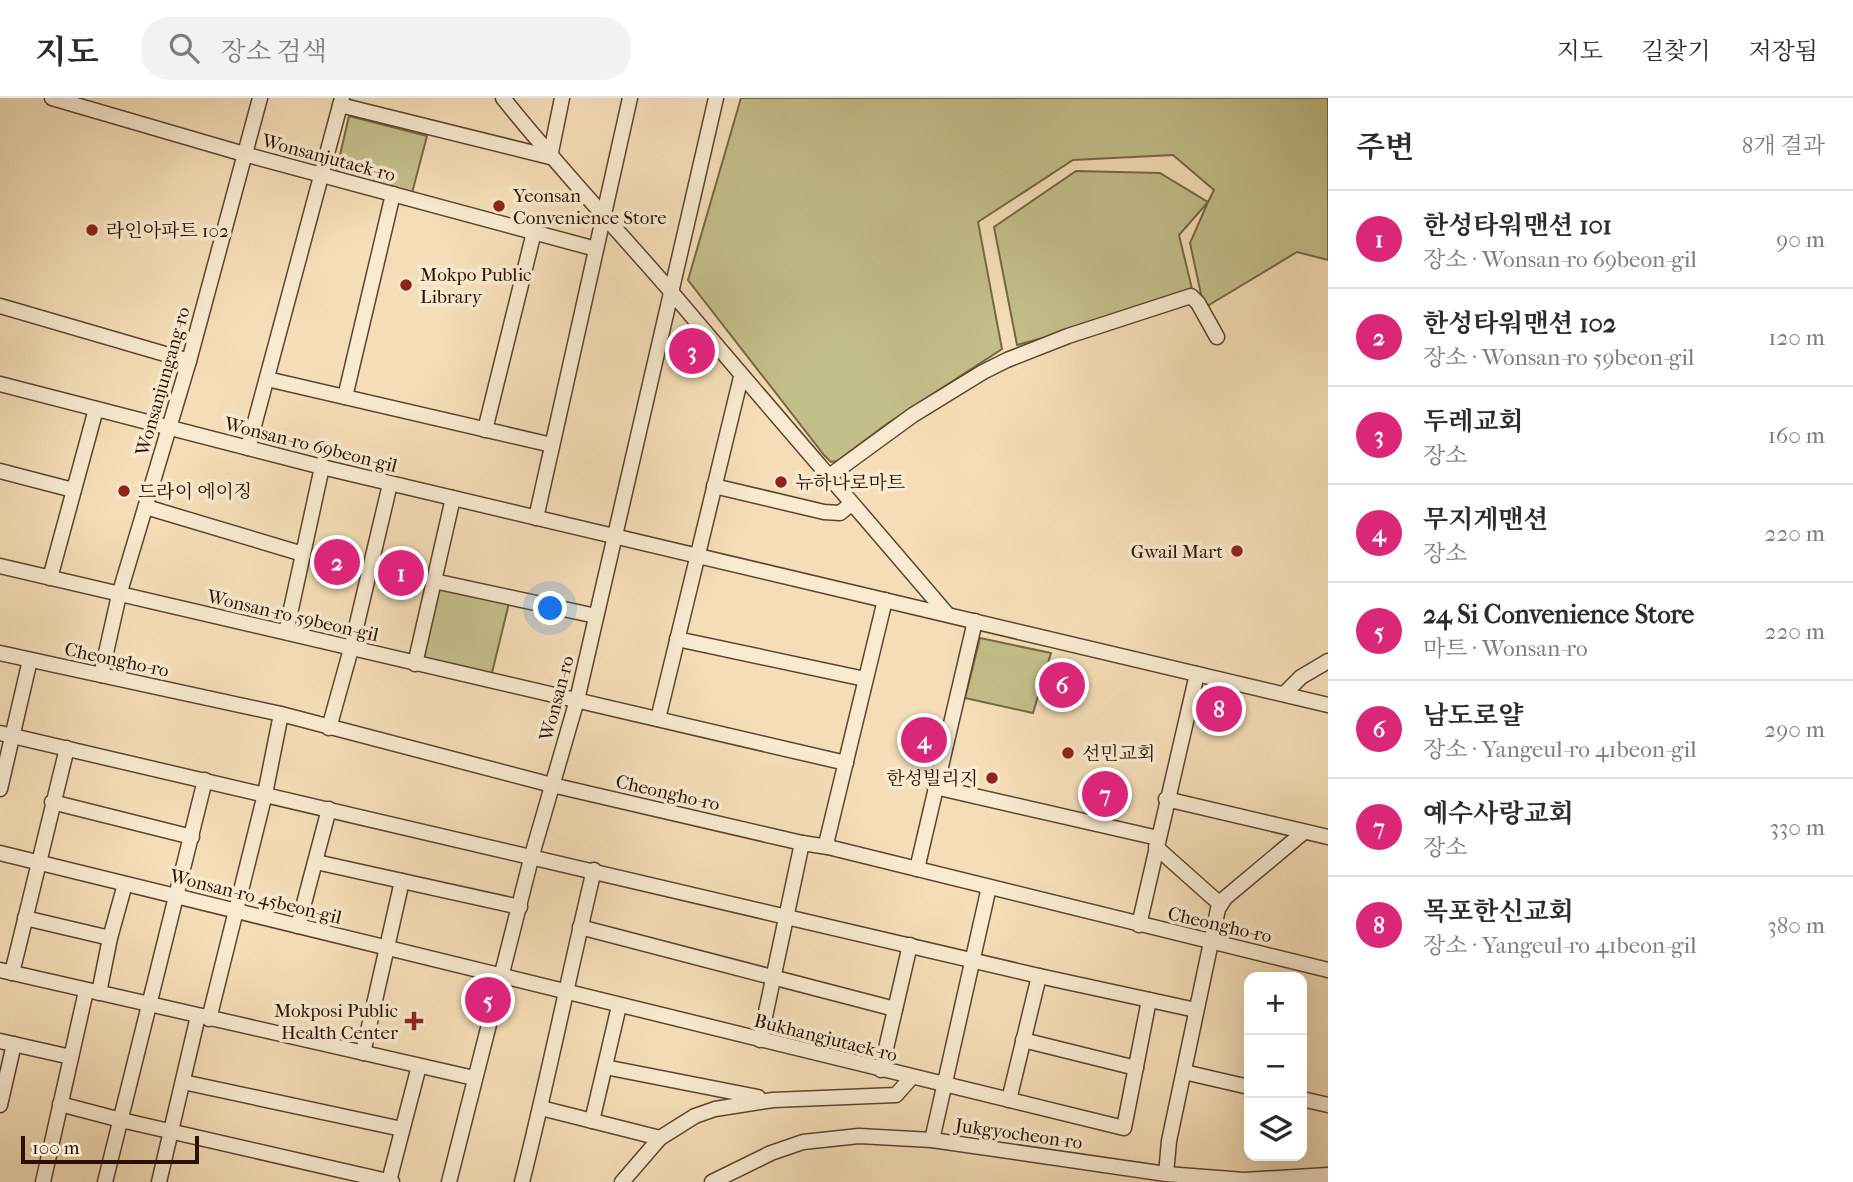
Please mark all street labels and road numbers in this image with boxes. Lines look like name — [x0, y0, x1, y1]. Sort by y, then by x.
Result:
street label: Wonsanjutaek-ro — [259, 129, 398, 186]
street label: Wonsanjungang-ro — [131, 304, 195, 459]
street label: Wonsan-ro 69beon-gil — [221, 413, 400, 477]
street label: Wonsan-ro 59beon-gil — [204, 585, 381, 646]
street label: Cheongho-ro — [63, 638, 171, 682]
street label: Wonsan-ro — [535, 653, 579, 744]
street label: Cheongho-ro — [614, 770, 722, 816]
street label: Wonsan-ro 45beon-gil — [167, 865, 344, 929]
street label: Cheongho-ro — [1166, 902, 1274, 948]
street label: Bukhangjutaek-ro — [752, 1010, 900, 1066]
street label: Jukgyocheon-ro — [952, 1114, 1084, 1154]

